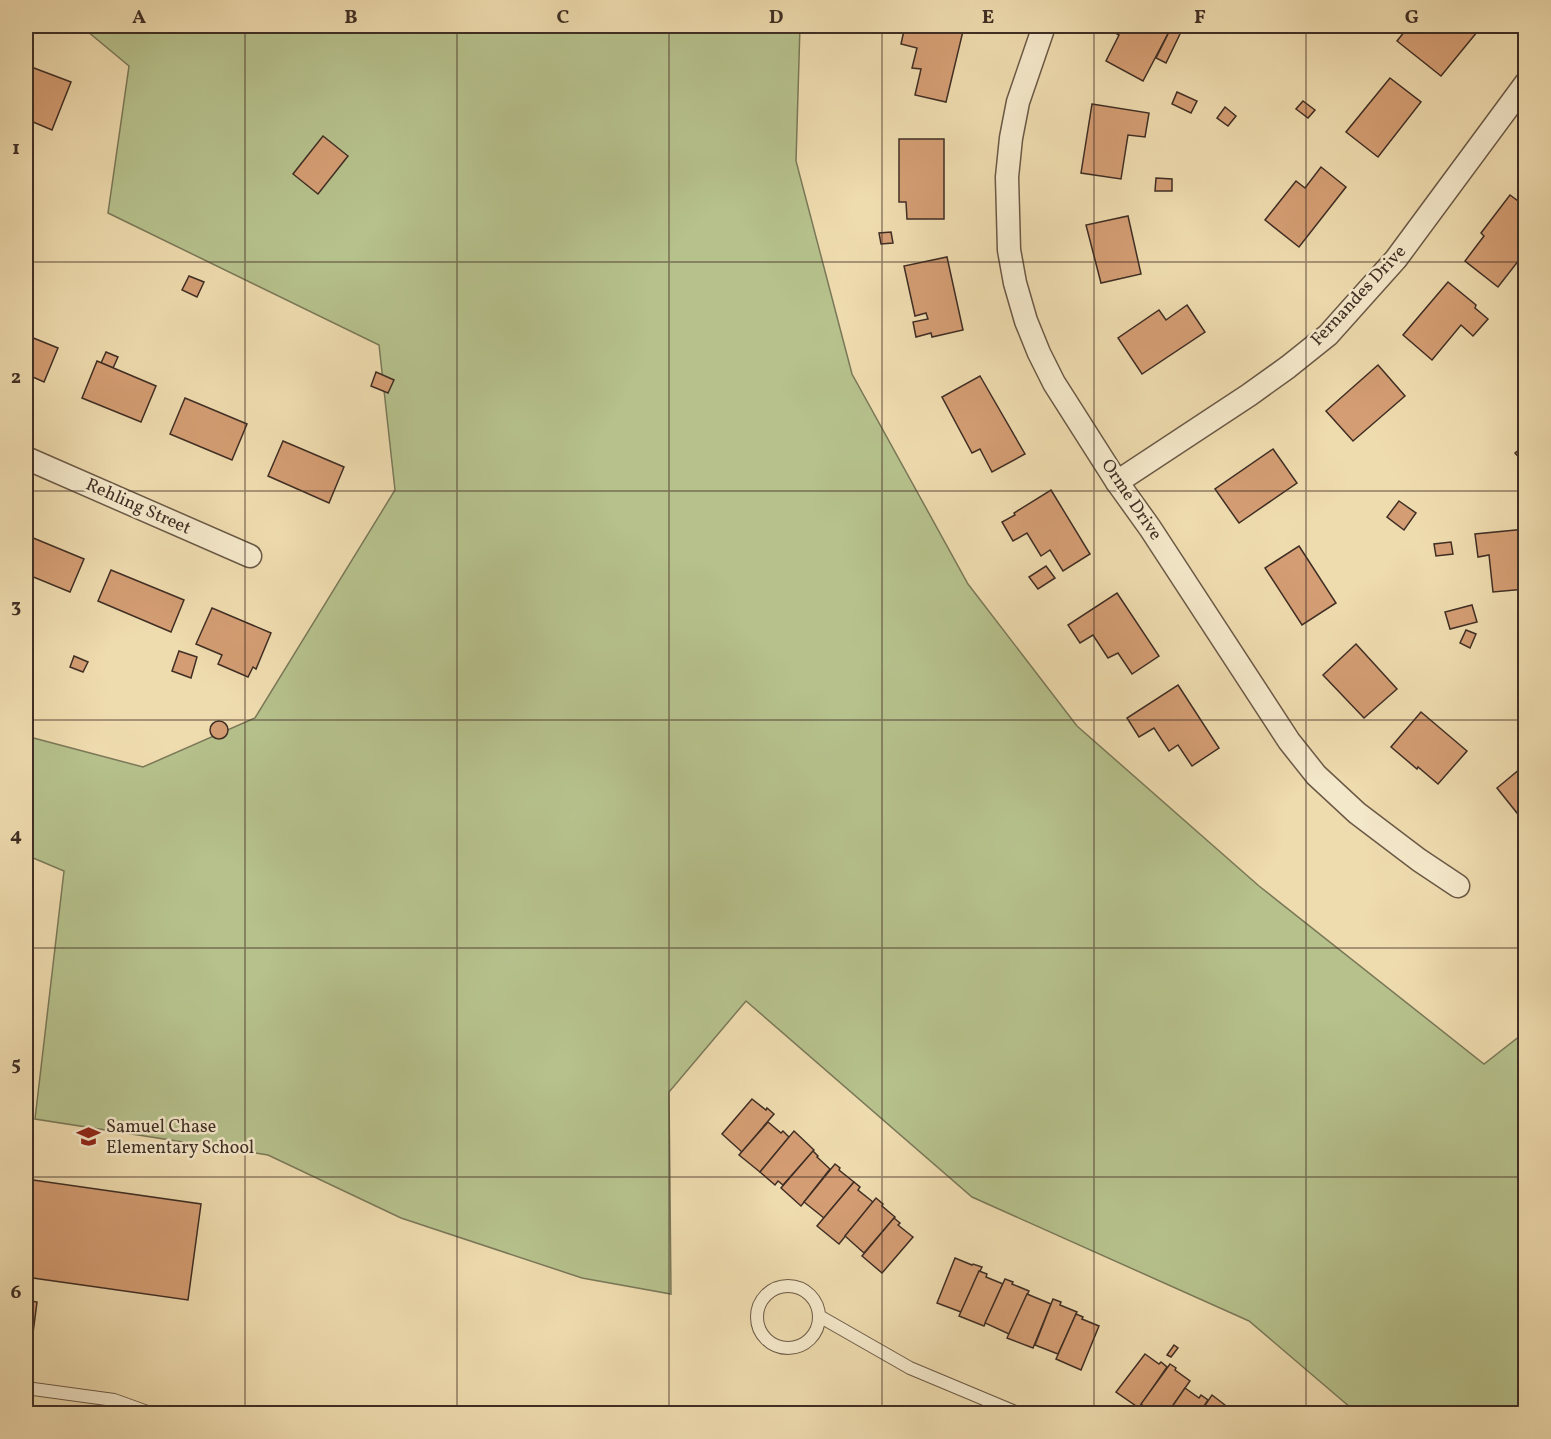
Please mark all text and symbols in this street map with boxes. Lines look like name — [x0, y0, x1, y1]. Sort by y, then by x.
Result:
text: A — [132, 4, 146, 32]
text: B — [344, 4, 358, 32]
text: C — [557, 4, 570, 32]
text: D — [769, 4, 783, 32]
text: E — [982, 4, 994, 32]
text: F — [1194, 4, 1206, 32]
text: G — [1405, 4, 1419, 32]
text: 1 — [12, 135, 20, 163]
street label: Fernandes Drive — [1306, 240, 1412, 352]
text: 2 — [11, 364, 21, 392]
street label: Orme Drive — [1095, 455, 1167, 545]
street label: Rehling Street — [81, 473, 195, 541]
text: 3 — [11, 593, 21, 621]
text: 4 — [10, 822, 22, 850]
text: 5 — [11, 1051, 21, 1079]
place label: Samuel Chase Elementary School — [106, 1115, 254, 1161]
school or university icon: Samuel Chase Elementary School — [75, 1124, 101, 1150]
text: 6 — [11, 1279, 22, 1307]

